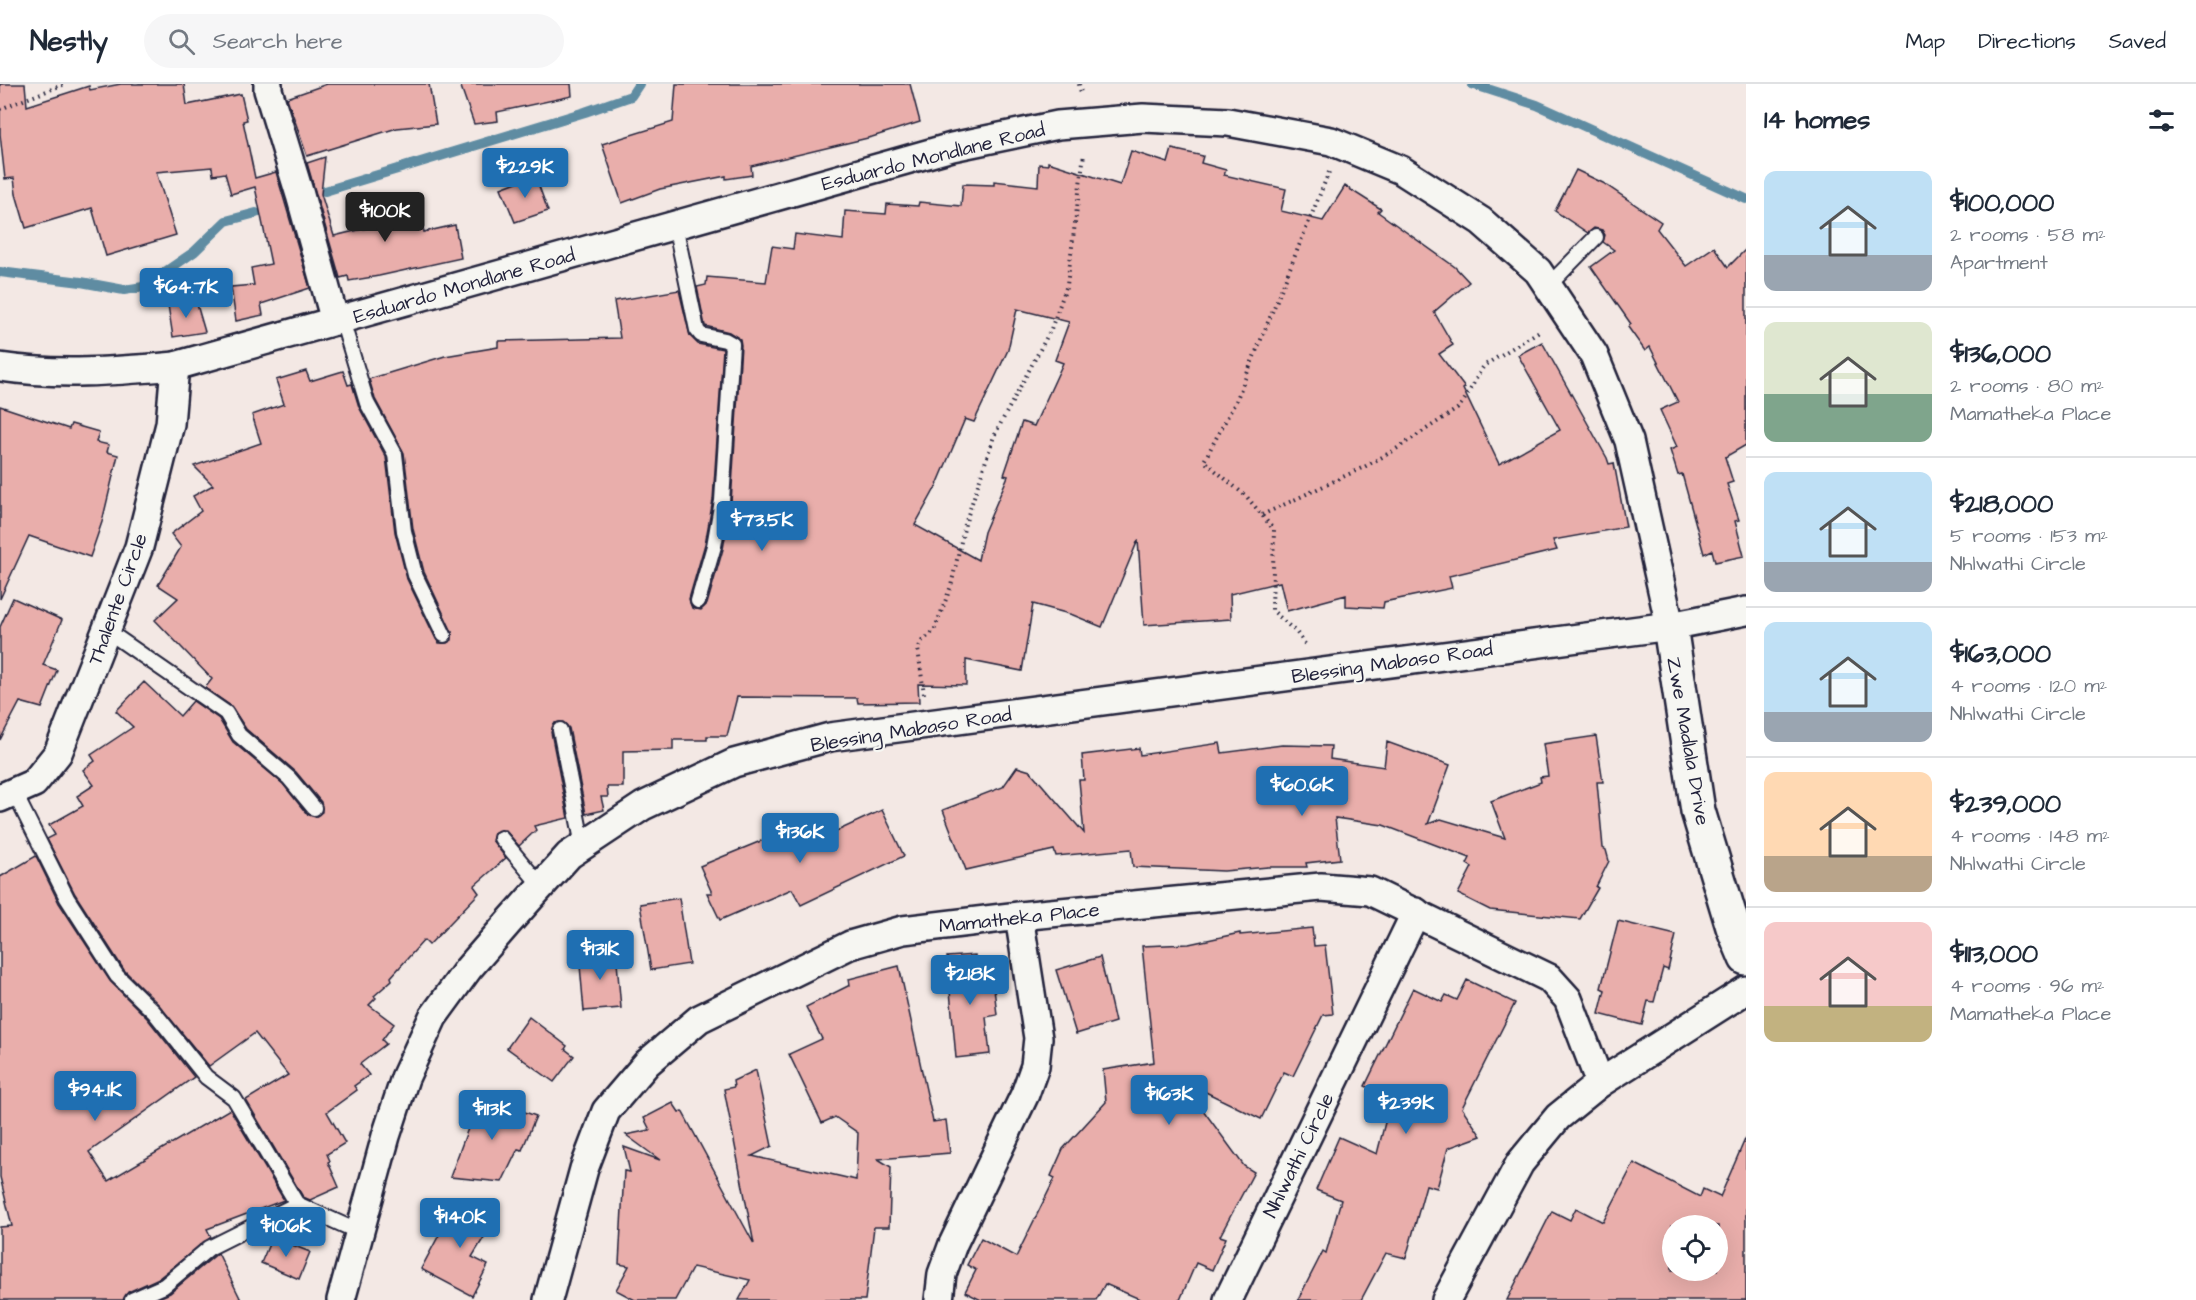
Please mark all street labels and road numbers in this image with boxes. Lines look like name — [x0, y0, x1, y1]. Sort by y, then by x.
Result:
street label: Esduardo Mondlane Road — [819, 116, 1048, 198]
street label: Esduardo Mondlane Road — [350, 241, 578, 331]
street label: Thalente Circle — [81, 529, 155, 669]
street label: Blessing Mabaso Road — [1290, 635, 1495, 692]
street label: Zwe Madlala Drive — [1659, 655, 1717, 828]
street label: Blessing Mabaso Road — [809, 700, 1014, 761]
street label: Mamatheka Place — [937, 896, 1101, 940]
street label: Nhlwathi Circle — [1257, 1088, 1341, 1223]

